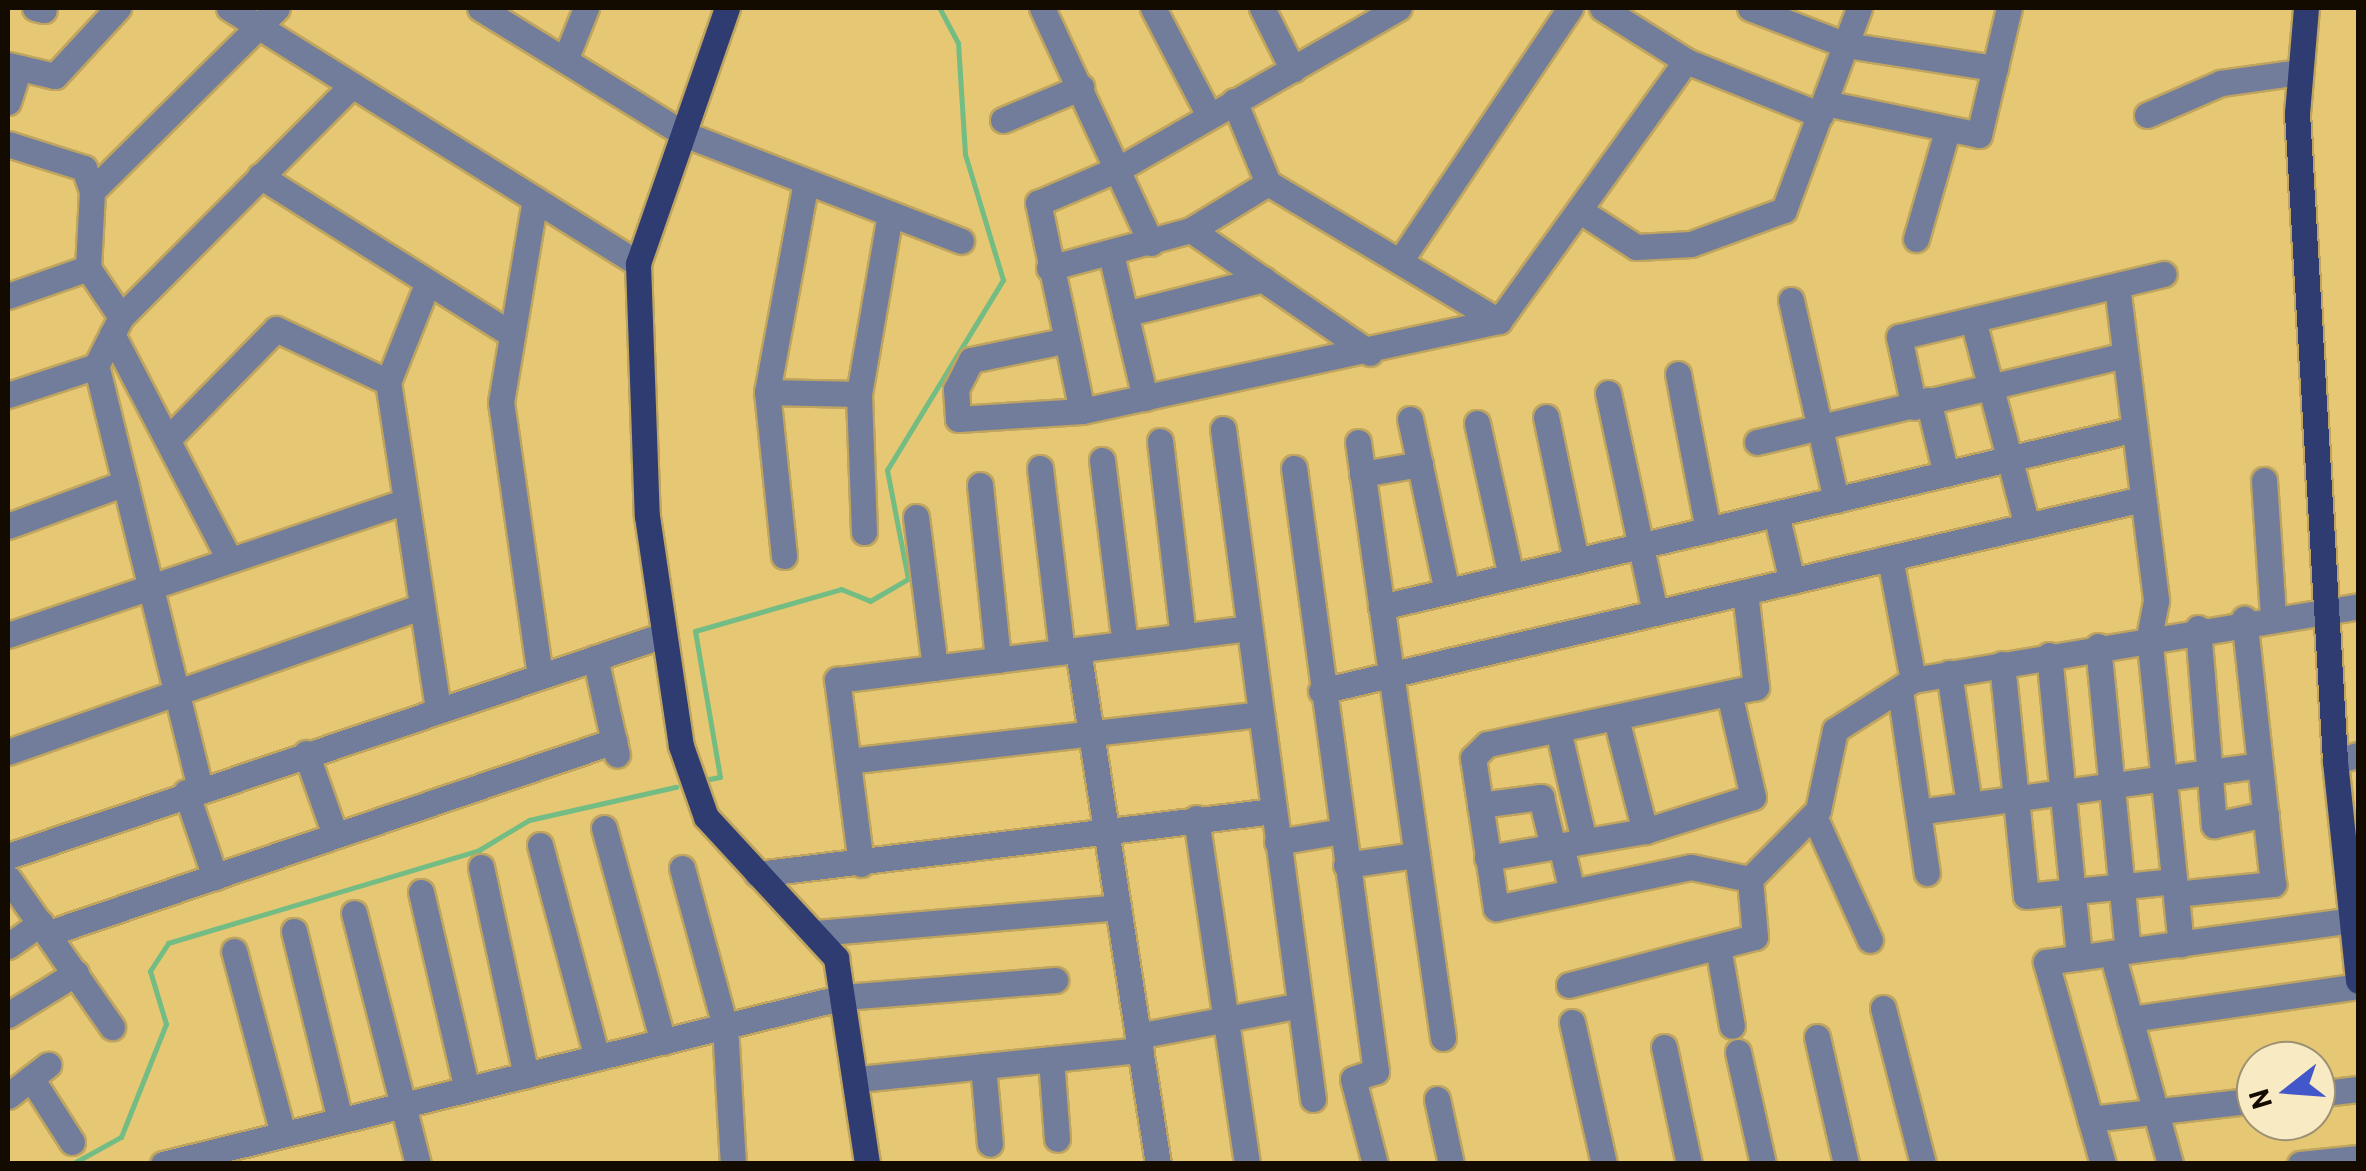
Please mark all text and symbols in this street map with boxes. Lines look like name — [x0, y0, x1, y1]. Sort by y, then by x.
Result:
north arrow — [2236, 1041, 2336, 1141]
text: N — [2240, 1085, 2278, 1113]

